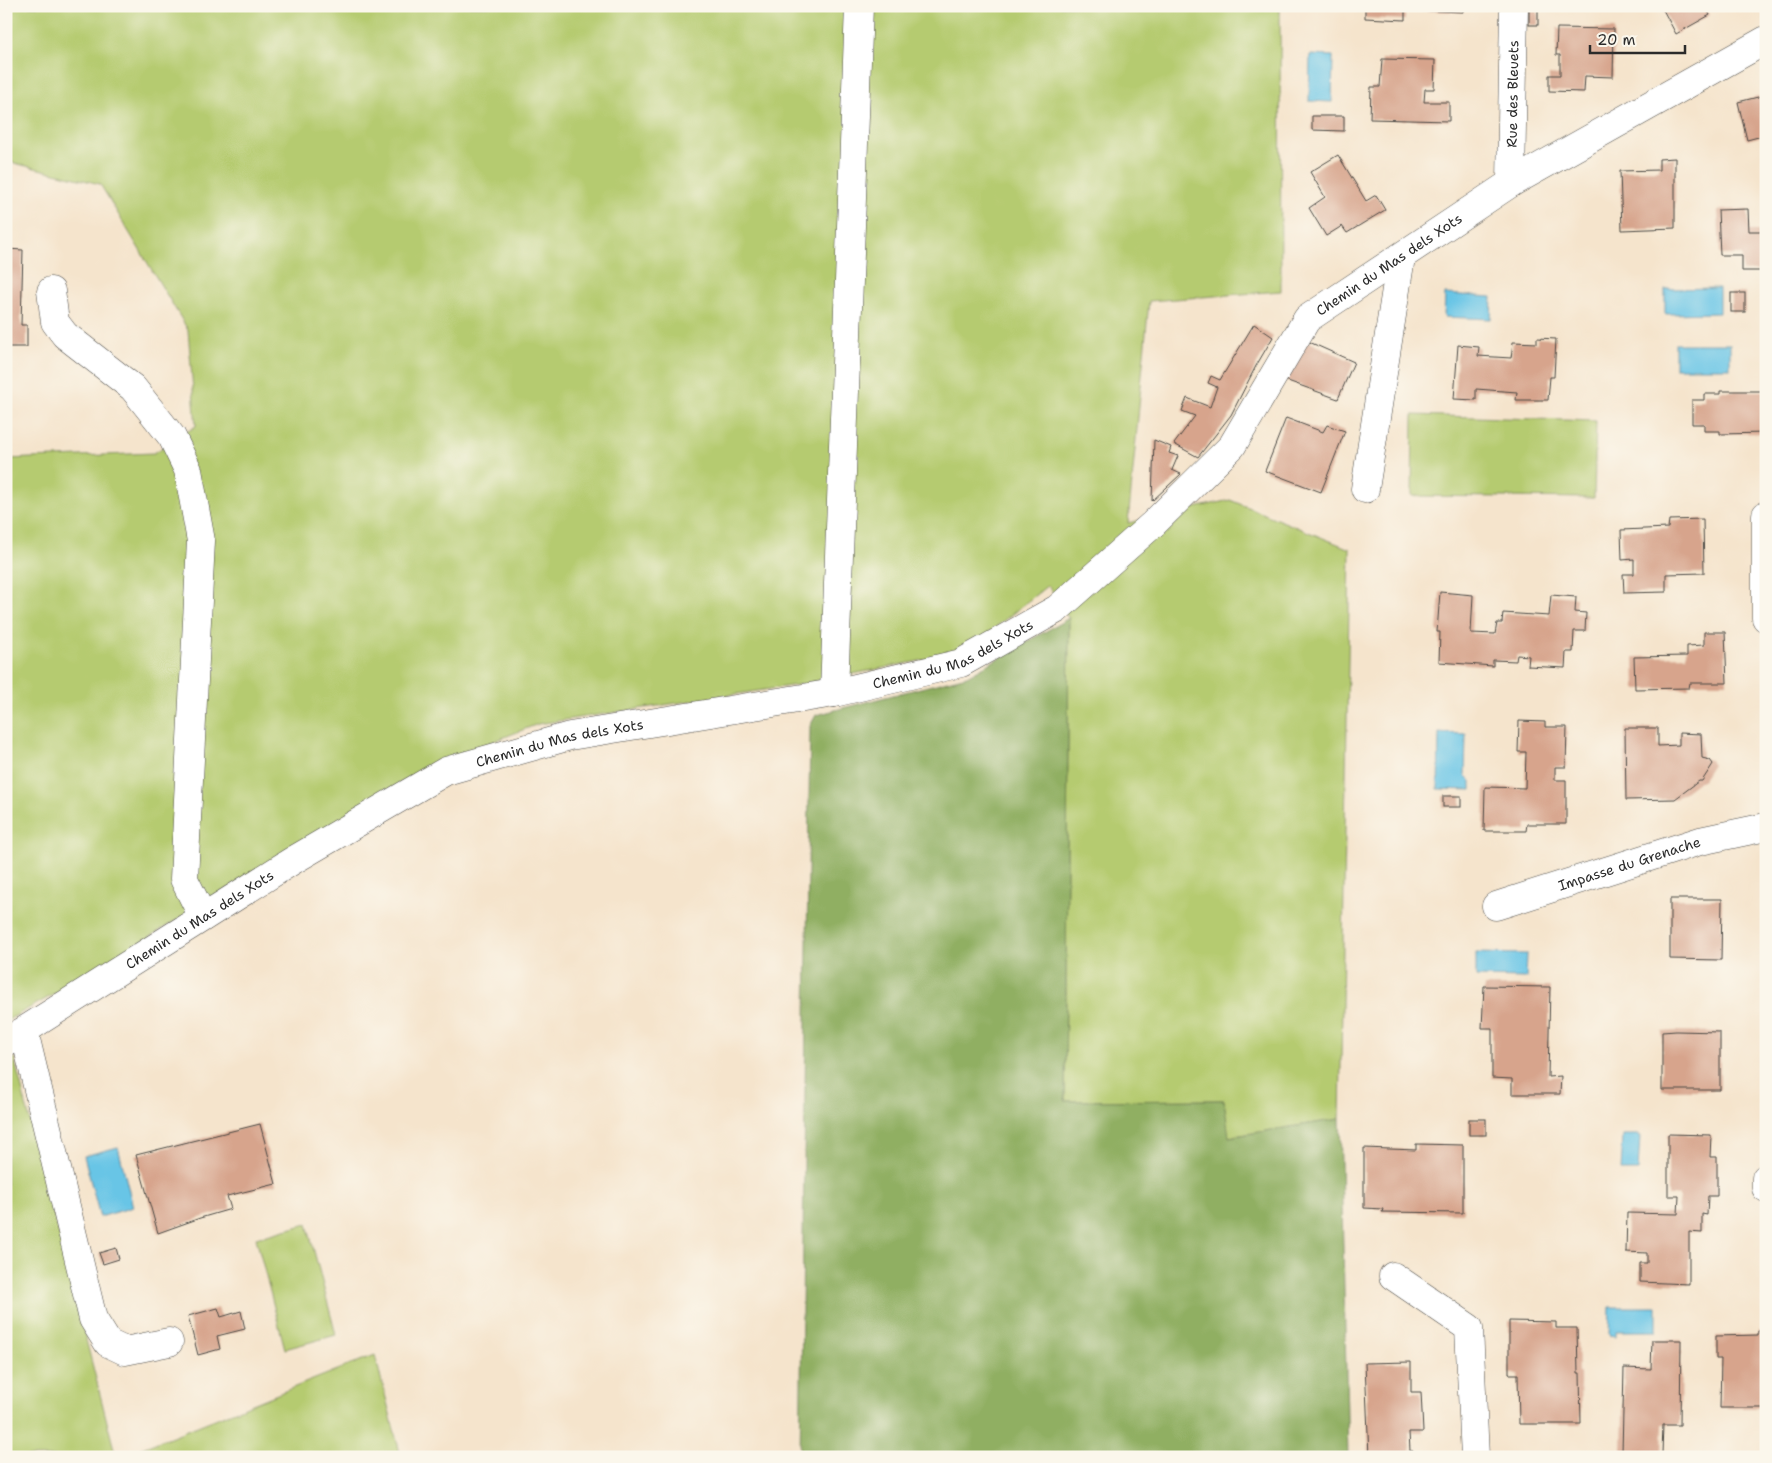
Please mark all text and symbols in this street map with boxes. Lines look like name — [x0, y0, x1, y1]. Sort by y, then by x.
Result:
scale bar — [1590, 22, 1684, 54]
text: 20 m — [1597, 30, 1636, 50]
street label: Rue des Bleuets — [1503, 40, 1522, 148]
street label: Chemin du Mas dels Xots — [1312, 209, 1465, 320]
street label: Chemin du Mas dels Xots — [871, 615, 1036, 693]
street label: Chemin du Mas dels Xots — [474, 715, 645, 771]
street label: Impasse du Grenache — [1556, 832, 1703, 895]
street label: Chemin du Mas dels Xots — [122, 866, 277, 973]

